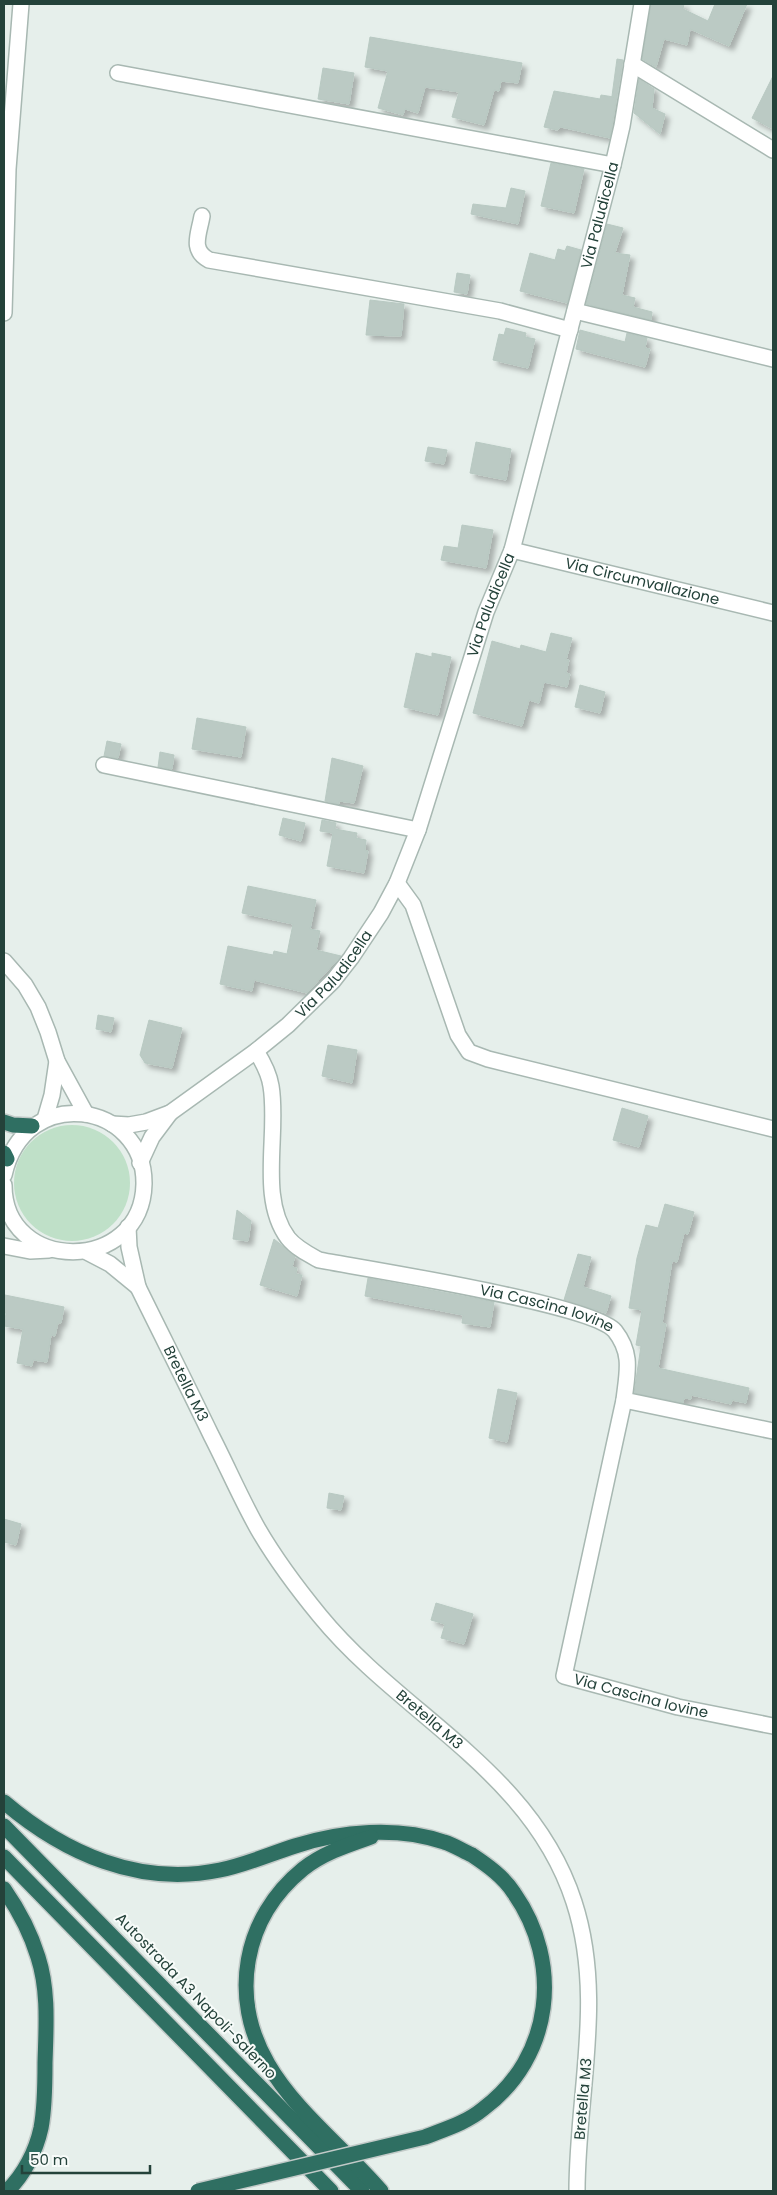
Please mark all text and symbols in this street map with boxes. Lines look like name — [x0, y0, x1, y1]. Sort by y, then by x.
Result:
street label: Via Paludicella — [575, 159, 623, 271]
street label: Via Paludicella — [462, 549, 520, 660]
street label: Via Circumvallazione — [563, 552, 722, 610]
street label: Via Paludicella — [290, 926, 377, 1022]
street label: Via Cascina Iovine — [478, 1279, 618, 1337]
street label: Bretella M3 — [159, 1342, 214, 1425]
street label: Via Cascina Iovine — [571, 1668, 710, 1723]
street label: Bretella M3 — [392, 1685, 468, 1754]
street label: Autostrada A3 Napoli-Salerno — [111, 1908, 282, 2083]
street label: Bretella M3 — [568, 2057, 597, 2141]
scale bar — [22, 2142, 150, 2174]
text: 50 m — [30, 2149, 68, 2170]

